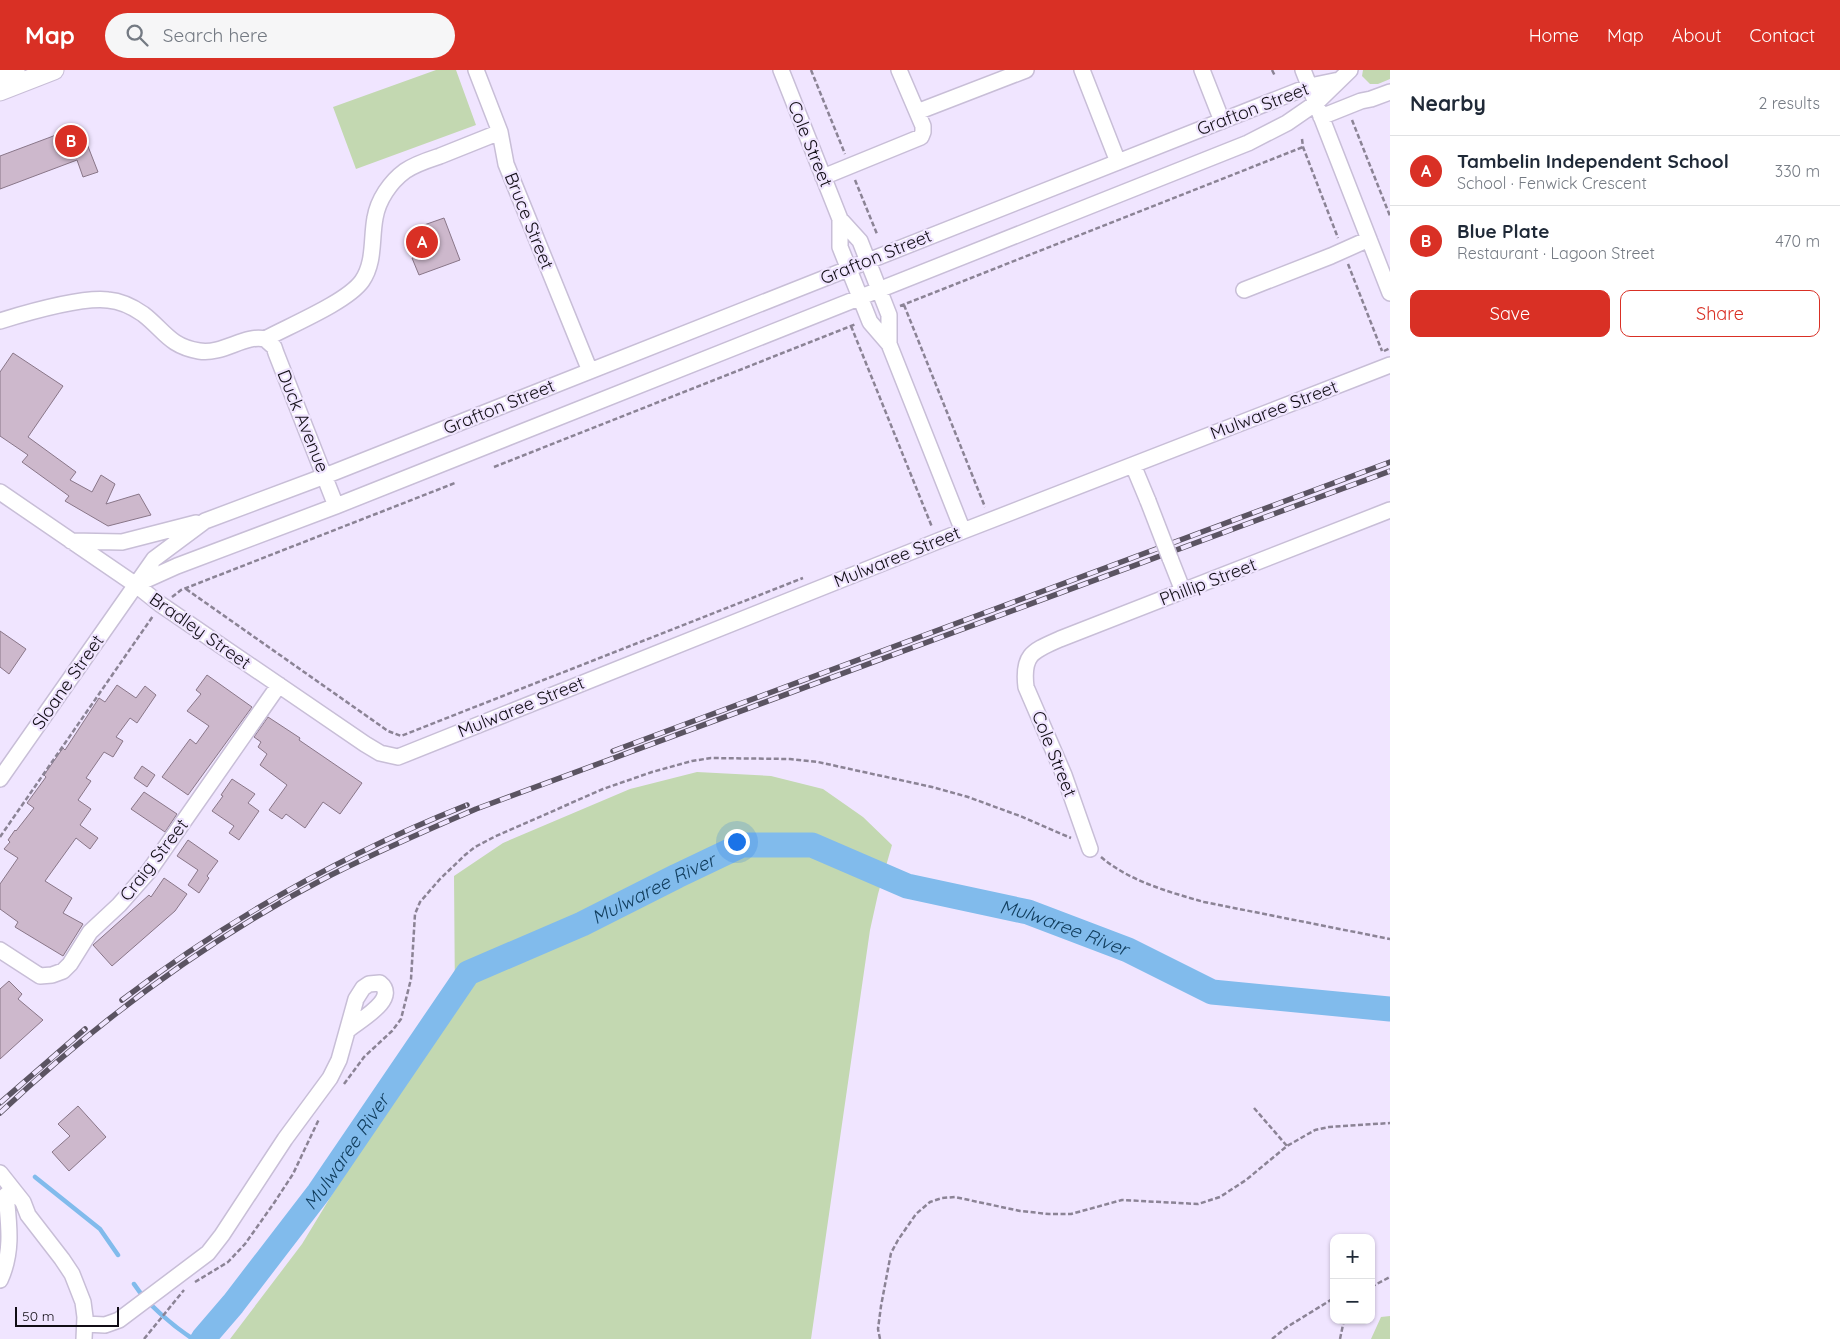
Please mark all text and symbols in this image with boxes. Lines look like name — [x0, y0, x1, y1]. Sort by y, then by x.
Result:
search box — [105, 13, 455, 58]
text: Map — [25, 20, 75, 50]
icon: search — [123, 21, 151, 49]
text: Search here — [163, 23, 268, 47]
text: Home — [1529, 24, 1579, 47]
text: Map — [1607, 24, 1644, 47]
text: About — [1672, 24, 1722, 47]
text: Contact — [1750, 24, 1815, 47]
street label: Grafton Street — [1194, 77, 1312, 140]
text: Nearby — [1410, 90, 1486, 116]
text: 2 results — [1758, 93, 1820, 113]
street label: Cole Street — [783, 97, 838, 190]
pin: B — [55, 122, 87, 160]
text: Tambelin Independent School — [1457, 149, 1729, 173]
text: A — [1421, 161, 1431, 181]
text: 330 m — [1775, 161, 1820, 181]
street label: Bruce Street — [500, 169, 559, 273]
text: School · Fenwick Crescent — [1457, 173, 1647, 193]
text: Blue Plate — [1457, 219, 1550, 243]
pin: A — [406, 223, 438, 261]
street label: Grafton Street — [817, 224, 935, 289]
text: B — [1421, 231, 1431, 251]
text: 470 m — [1775, 231, 1820, 251]
text: Restaurant · Lagoon Street — [1457, 243, 1655, 263]
button: Save — [1410, 290, 1610, 337]
button: Share — [1620, 290, 1820, 337]
street label: Duck Avenue — [272, 366, 334, 475]
street label: Grafton Street — [440, 374, 558, 439]
street label: Mulwaree Street — [1207, 375, 1341, 444]
street label: Mulwaree Street — [830, 521, 963, 592]
street label: Phillip Street — [1156, 553, 1260, 611]
street label: Bradley Street — [145, 587, 255, 674]
street label: Sloane Street — [26, 630, 109, 734]
street label: Mulwaree Street — [454, 671, 587, 742]
street label: Cole Street — [1027, 707, 1082, 800]
street label: Craig Street — [114, 814, 193, 906]
your location — [724, 829, 750, 855]
water label: Mulwaree River — [588, 846, 721, 929]
water label: Mulwaree River — [998, 894, 1134, 962]
water label: Mulwaree River — [298, 1087, 396, 1214]
map controls — [1330, 1234, 1375, 1324]
button: + — [1330, 1234, 1375, 1279]
button: − — [1330, 1279, 1375, 1324]
scale bar — [15, 1304, 119, 1327]
text: 50 m — [22, 1307, 55, 1325]

